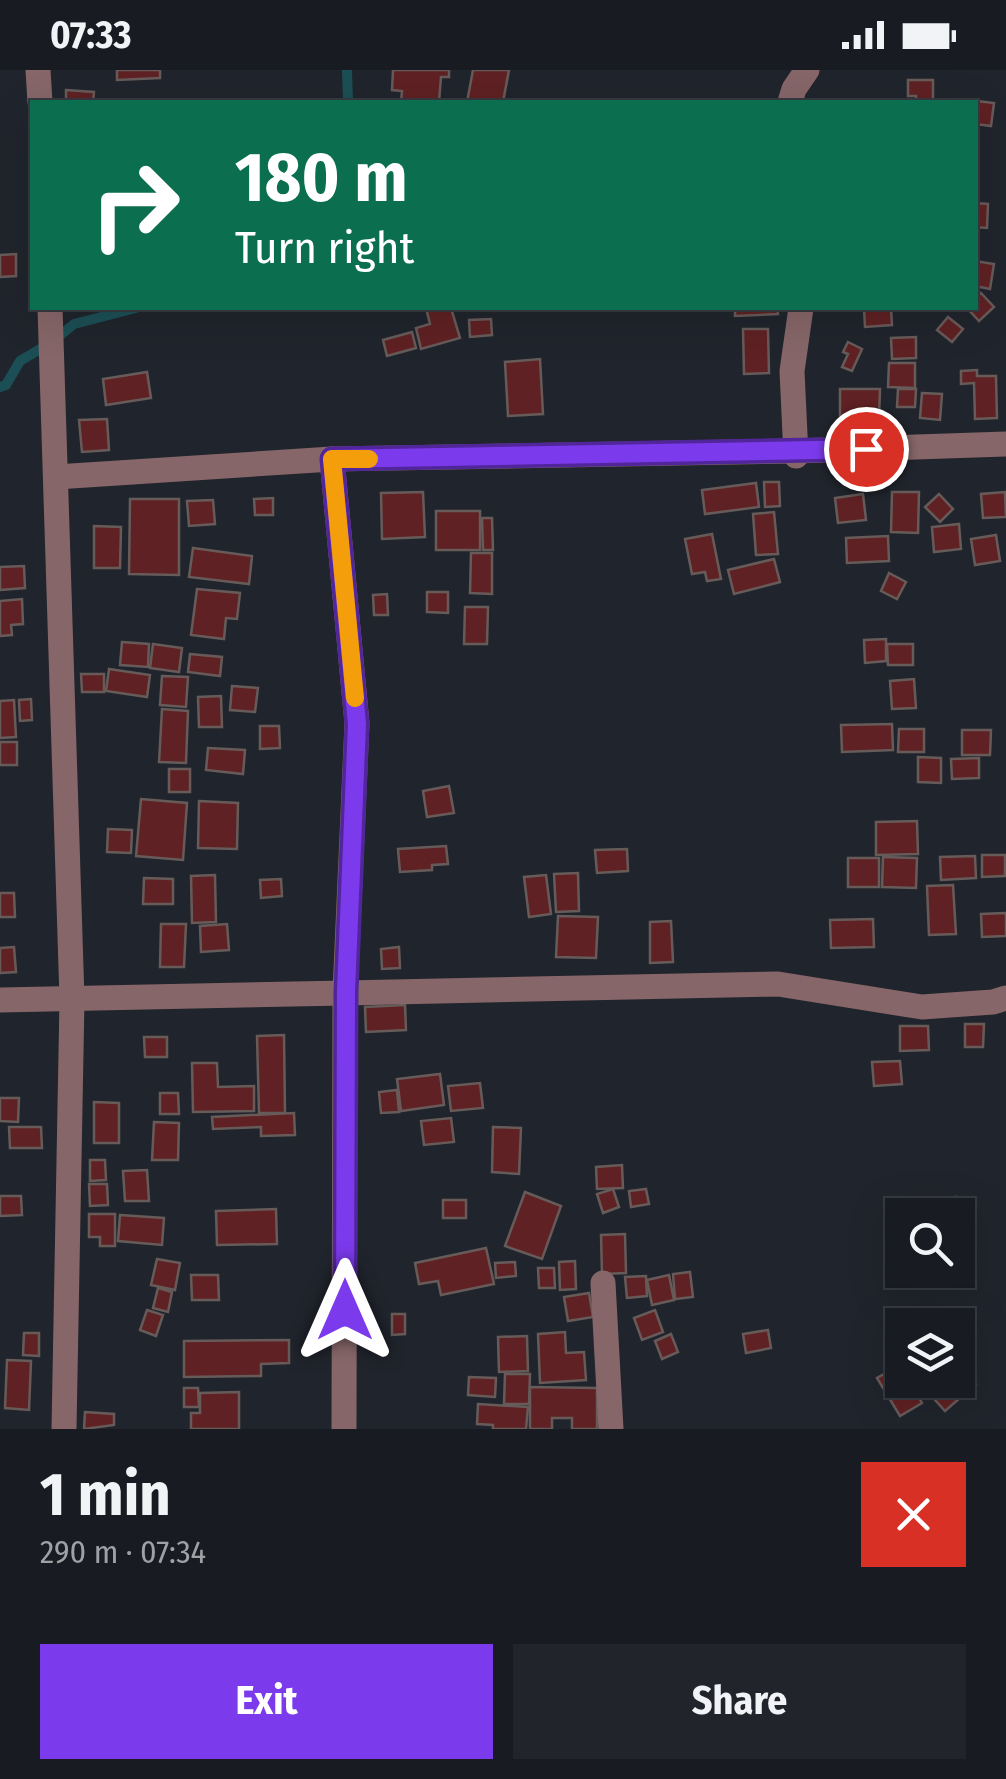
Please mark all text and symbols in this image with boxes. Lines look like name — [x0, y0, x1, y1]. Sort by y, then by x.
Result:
text: 07:33 — [50, 12, 132, 58]
text: 180 m — [235, 136, 408, 220]
icon: right — [70, 140, 200, 270]
text: Turn right — [235, 221, 414, 275]
pin — [824, 407, 909, 492]
icon: arrive — [839, 422, 894, 477]
map controls — [885, 1198, 975, 1398]
button: search — [885, 1198, 975, 1288]
position arrow — [293, 1258, 397, 1362]
button: layers — [885, 1308, 975, 1398]
text: 1 min — [40, 1459, 171, 1531]
button: close — [861, 1462, 966, 1567]
text: 290 m · 07:34 — [40, 1533, 206, 1571]
button: Exit — [40, 1644, 493, 1759]
button: Share — [513, 1644, 966, 1759]

